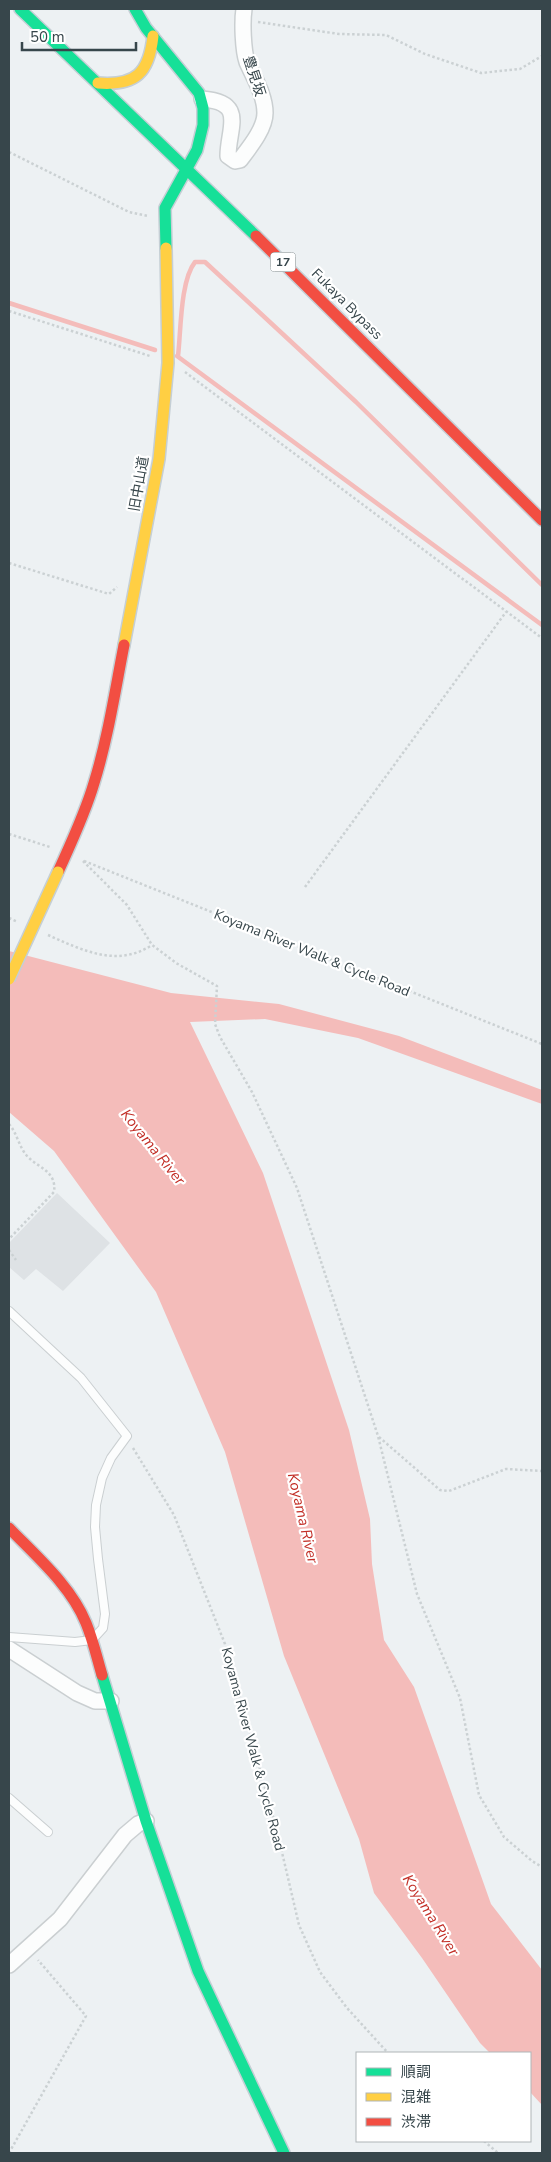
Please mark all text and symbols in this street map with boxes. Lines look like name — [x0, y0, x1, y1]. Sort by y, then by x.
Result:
scale bar — [22, 20, 136, 52]
text: 50 m — [30, 27, 65, 47]
street label: 豊見坂 — [238, 53, 270, 99]
road number: 17 — [270, 252, 296, 272]
street label: Fukaya Bypass — [307, 264, 387, 344]
street label: 旧中山道 — [125, 455, 153, 513]
street label: Koyama River Walk & Cycle Road — [211, 905, 413, 1001]
water label: Koyama River — [116, 1105, 190, 1190]
water label: Koyama River — [283, 1471, 323, 1566]
street label: Koyama River Walk & Cycle Road — [217, 1645, 289, 1853]
water label: Koyama River — [398, 1871, 464, 1960]
legend — [356, 2052, 531, 2142]
text: 順調 — [401, 2062, 431, 2082]
text: 混雑 — [401, 2087, 431, 2107]
text: 渋滞 — [401, 2112, 431, 2132]

